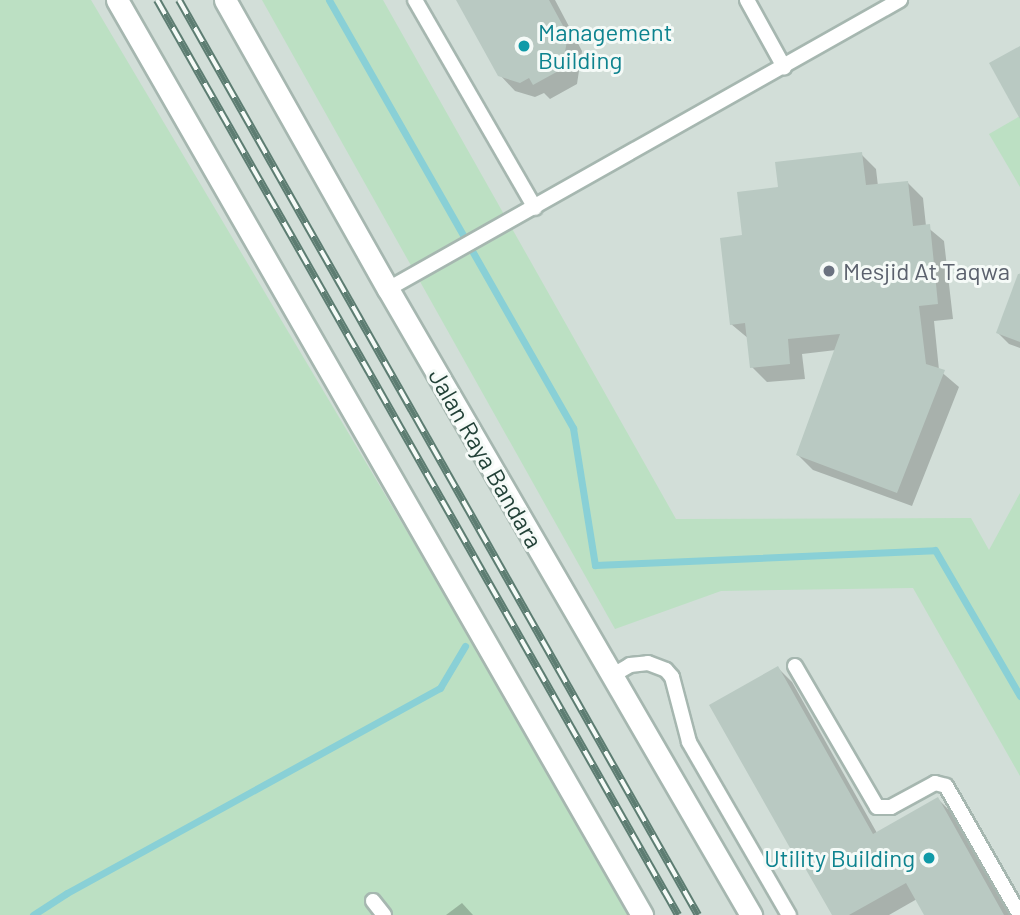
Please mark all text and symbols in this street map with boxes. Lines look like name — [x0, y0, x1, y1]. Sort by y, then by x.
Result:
place label: Management Building — [538, 18, 672, 74]
marker: Management Building — [516, 38, 532, 54]
place label: Mesjid At Taqwa — [843, 257, 1010, 285]
marker: Mesjid At Taqwa — [821, 263, 837, 279]
street label: Jalan Raya Bandara — [423, 363, 549, 553]
place label: Utility Building — [764, 844, 915, 872]
marker: Utility Building — [921, 850, 937, 866]

